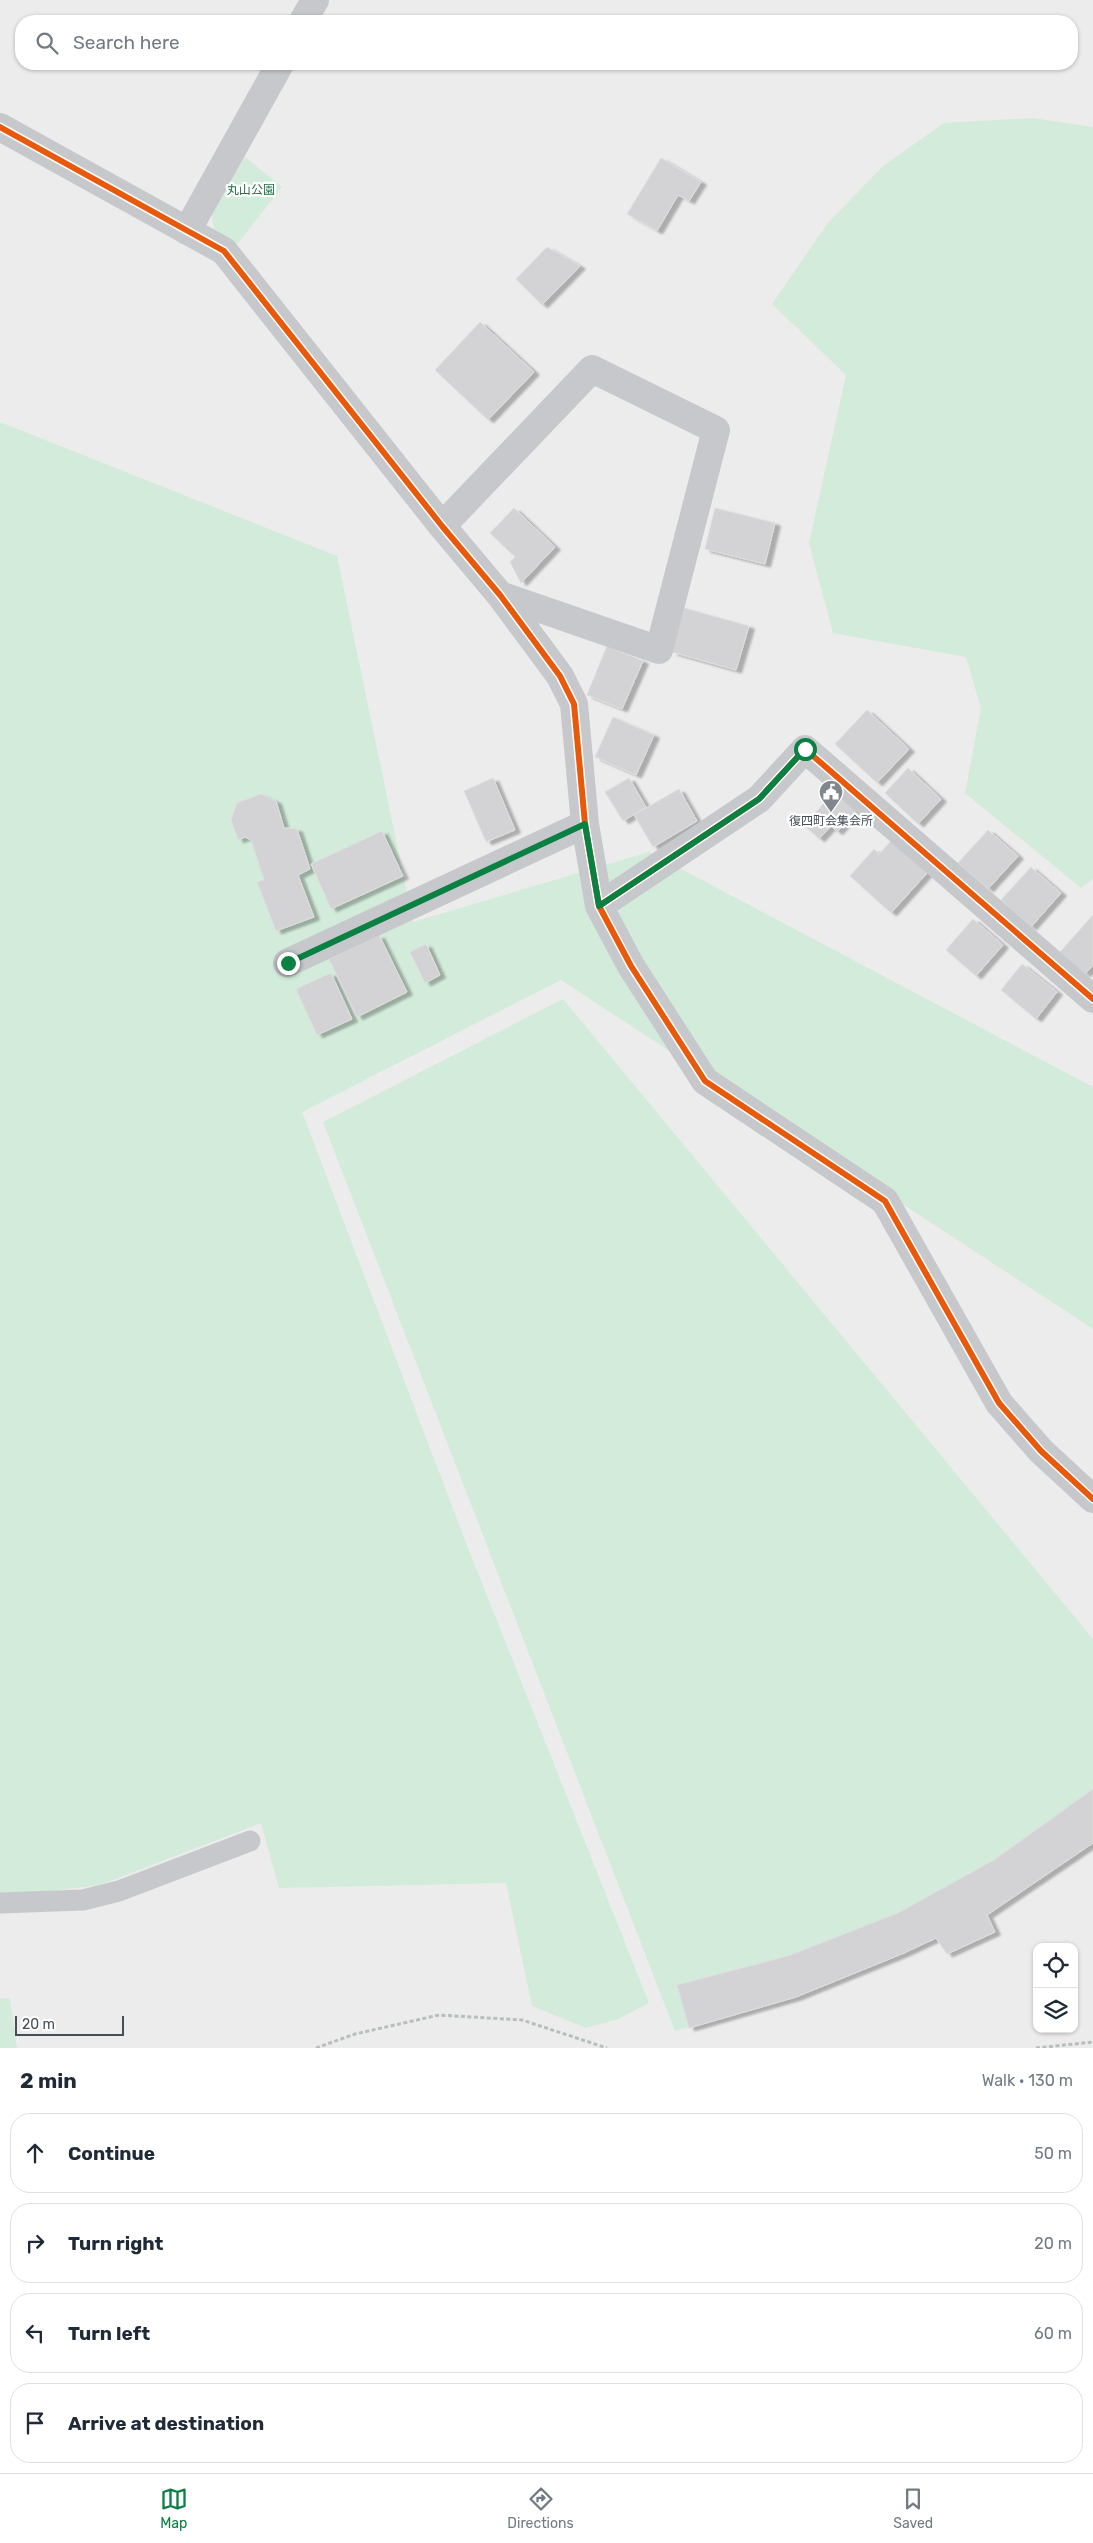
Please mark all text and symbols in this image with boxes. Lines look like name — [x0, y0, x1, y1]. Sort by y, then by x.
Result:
search box — [15, 15, 1078, 70]
icon: search — [33, 29, 61, 57]
text: Search here — [73, 31, 180, 54]
park label: 丸山公園 — [227, 183, 275, 197]
route start — [794, 738, 817, 761]
public building icon: 復四町会集会所 — [818, 779, 844, 813]
place label: 復四町会集会所 — [789, 814, 873, 828]
route end — [277, 952, 300, 975]
map controls — [1033, 1943, 1078, 2033]
button: locate — [1033, 1943, 1078, 1988]
button: layers — [1033, 1988, 1078, 2033]
scale bar — [15, 2013, 124, 2036]
text: 20 m — [22, 2016, 55, 2033]
text: 2 min — [20, 2068, 77, 2093]
text: Walk · 130 m — [982, 2071, 1073, 2090]
icon: ahead — [21, 2139, 49, 2167]
text: Continue — [68, 2142, 155, 2165]
text: 50 m — [1034, 2144, 1072, 2163]
icon: right — [21, 2229, 49, 2257]
text: Turn right — [68, 2232, 163, 2255]
text: 20 m — [1034, 2234, 1072, 2253]
icon: left — [21, 2319, 49, 2347]
text: Turn left — [68, 2322, 150, 2345]
text: 60 m — [1034, 2324, 1072, 2343]
icon: arrive — [21, 2409, 49, 2437]
text: Arrive at destination — [68, 2412, 264, 2435]
tab: Map — [160, 2485, 188, 2532]
tab: Directions — [507, 2485, 574, 2532]
tab: Saved — [893, 2485, 933, 2532]

